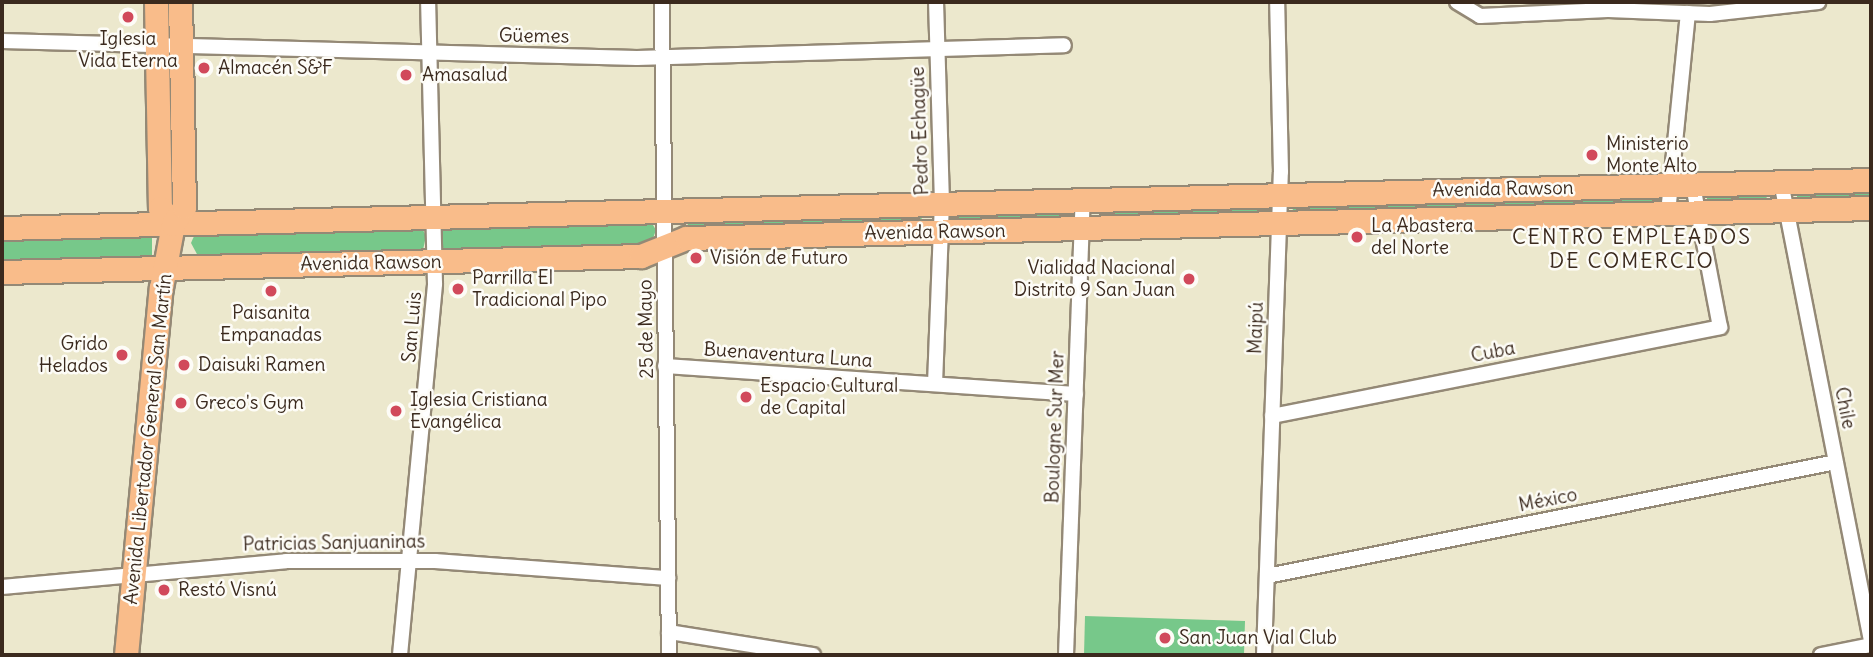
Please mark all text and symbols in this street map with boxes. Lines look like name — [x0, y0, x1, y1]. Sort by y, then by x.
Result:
marker: Iglesia Vida Eterna — [120, 9, 136, 25]
street label: Güemes — [499, 24, 569, 48]
place label: Iglesia Vida Eterna — [78, 28, 178, 72]
place label: Almacén S&F — [218, 57, 333, 79]
marker: Almacén S&F — [196, 60, 212, 76]
place label: Amasalud — [422, 64, 508, 86]
marker: Amasalud — [396, 65, 416, 85]
street label: Pedro Echagüe — [906, 66, 934, 196]
place label: Ministerio Monte Alto — [1606, 133, 1697, 177]
marker: Ministerio Monte Alto — [1584, 147, 1600, 163]
street label: Avenida Rawson — [1432, 176, 1574, 202]
place label: La Abastera del Norte — [1371, 215, 1474, 259]
street label: Avenida Rawson — [864, 219, 1006, 245]
district label: CENTRO EMPLEADOS DE COMERCIO — [1514, 224, 1750, 274]
marker: La Abastera del Norte — [1349, 229, 1365, 245]
place label: Visión de Futuro — [710, 247, 848, 269]
street label: Avenida Rawson — [300, 250, 442, 276]
marker: Visión de Futuro — [688, 250, 704, 266]
place label: Vialidad Nacional Distrito 9 San Juan — [1014, 257, 1175, 301]
place label: Parrilla El Tradicional Pipo — [472, 267, 607, 311]
marker: Vialidad Nacional Distrito 9 San Juan — [1181, 271, 1197, 287]
street label: Avenida Libertador General San Martín — [119, 272, 177, 606]
street label: 25 de Mayo — [634, 279, 658, 379]
marker: Parrilla El Tradicional Pipo — [450, 281, 466, 297]
marker: Paisanita Empanadas — [263, 283, 279, 299]
street label: San Luis — [398, 291, 426, 363]
street label: Maipú — [1244, 301, 1268, 355]
place label: Paisanita Empanadas — [220, 302, 322, 346]
place label: Grido Helados — [39, 333, 108, 377]
street label: Cuba — [1469, 337, 1517, 367]
street label: Buenaventura Luna — [703, 338, 873, 372]
marker: Grido Helados — [114, 347, 130, 363]
street label: Boulogne Sur Mer — [1041, 350, 1069, 504]
place label: Daisuki Ramen — [198, 354, 326, 376]
marker: Daisuki Ramen — [176, 357, 192, 373]
place label: Espacio Cultural de Capital — [760, 375, 898, 419]
street label: Chile — [1830, 385, 1860, 431]
place label: Iglesia Cristiana Evangélica — [410, 389, 548, 433]
marker: Espacio Cultural de Capital — [738, 389, 754, 405]
place label: Greco's Gym — [195, 392, 304, 414]
marker: Greco's Gym — [173, 395, 189, 411]
marker: Iglesia Cristiana Evangélica — [388, 403, 404, 419]
street label: México — [1517, 483, 1579, 517]
street label: Patricias Sanjuaninas — [243, 530, 425, 556]
place label: Restó Visnú — [178, 579, 277, 601]
marker: Restó Visnú — [156, 582, 172, 598]
place label: San Juan Vial Club — [1179, 627, 1337, 649]
marker: San Juan Vial Club — [1157, 630, 1173, 646]

